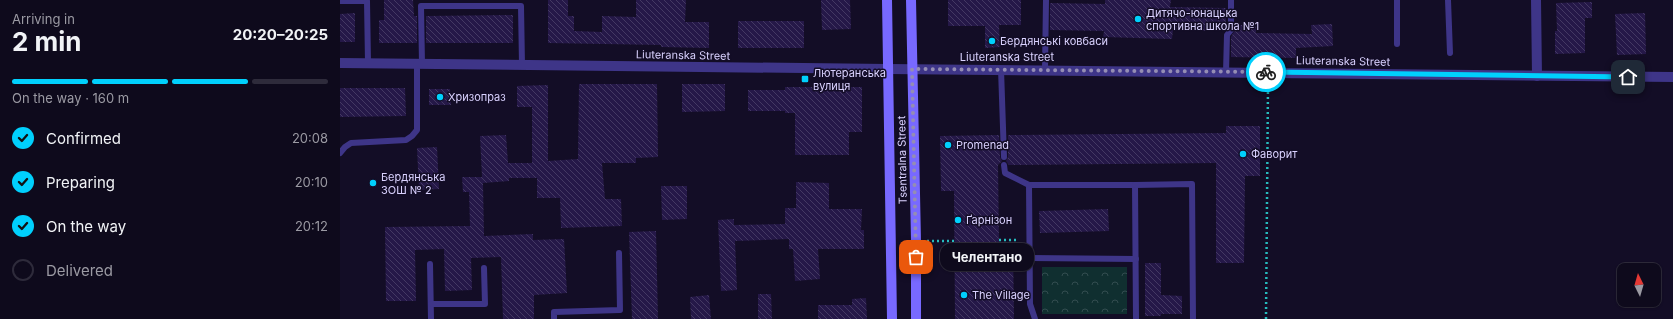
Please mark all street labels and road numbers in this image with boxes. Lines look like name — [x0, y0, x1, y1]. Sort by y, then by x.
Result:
street label: Liuteranska Street — [636, 47, 731, 63]
street label: Liuteranska Street — [960, 50, 1055, 64]
street label: Liuteranska Street — [1296, 53, 1391, 69]
street label: Tsentralna Street — [894, 115, 910, 204]

